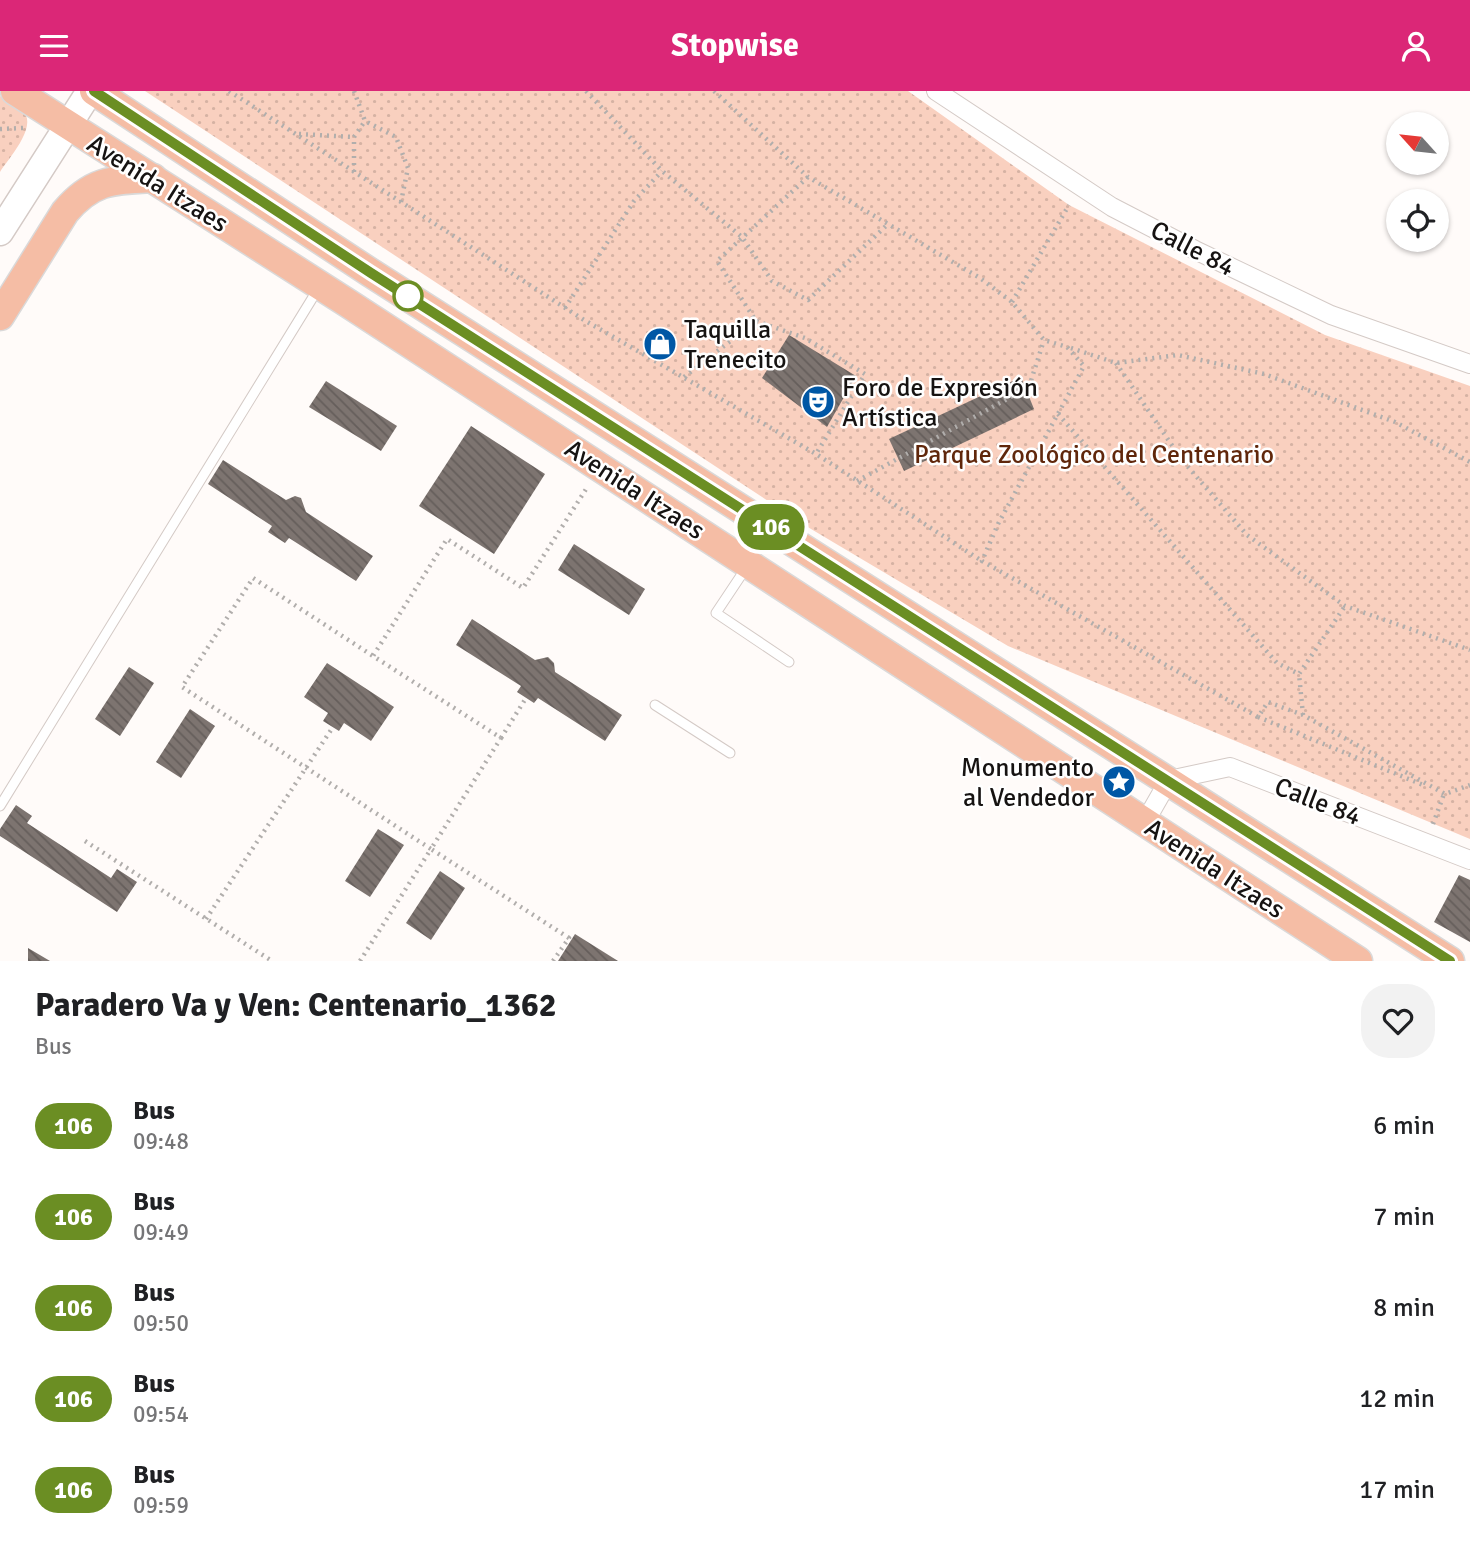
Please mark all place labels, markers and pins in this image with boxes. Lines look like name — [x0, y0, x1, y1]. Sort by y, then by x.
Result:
unlabelled marker — [393, 281, 423, 311]
place label: Taquilla Trenecito — [684, 314, 787, 376]
shop icon: Taquilla Trenecito — [641, 325, 679, 363]
place label: Foro de Expresión Artística — [842, 372, 1038, 434]
theatre icon: Foro de Expresión Artística — [799, 383, 837, 421]
place label: Monumento al Vendedor — [961, 752, 1094, 814]
place icon: Monumento al Vendedor — [1100, 763, 1138, 801]

